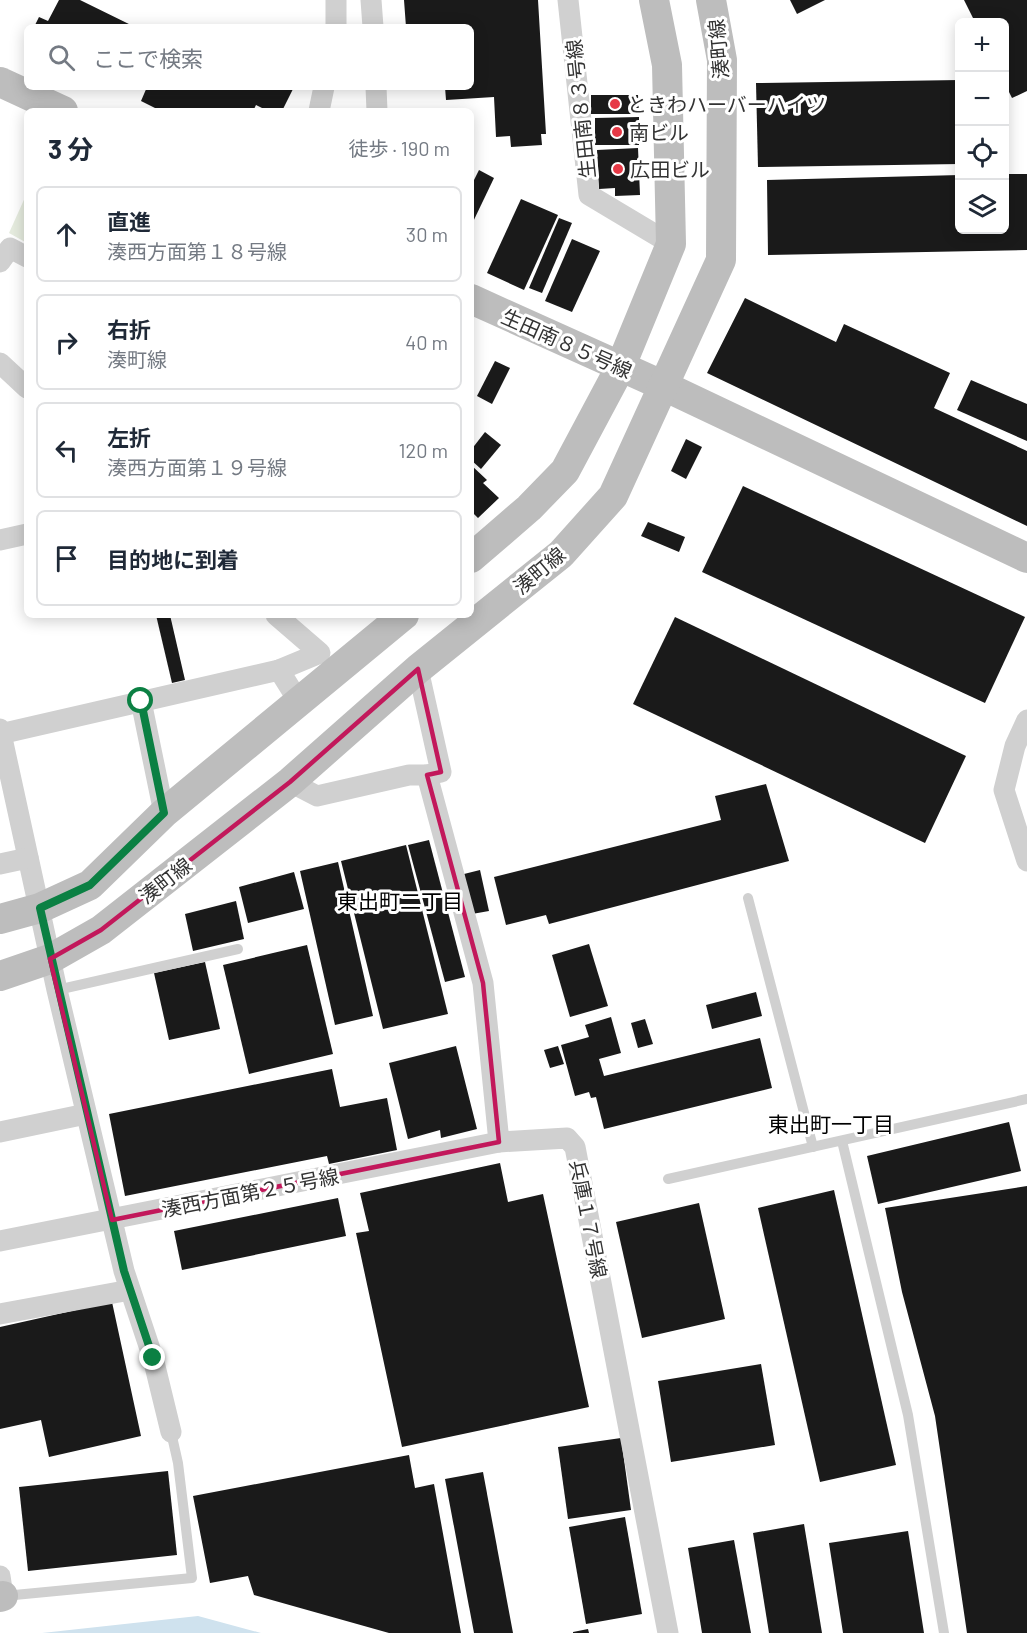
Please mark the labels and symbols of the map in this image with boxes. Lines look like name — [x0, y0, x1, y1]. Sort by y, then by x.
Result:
street label: 湊町線 — [703, 18, 733, 80]
street label: 生田南８３号線 — [561, 38, 599, 180]
place label: ときわハーバーハイツ — [627, 92, 826, 116]
marker: ときわハーバーハイツ — [608, 97, 622, 111]
place label: 南ビル — [629, 120, 689, 144]
marker: 南ビル — [610, 125, 624, 139]
place label: 広田ビル — [630, 157, 710, 181]
marker: 広田ビル — [611, 162, 625, 176]
street label: 生田南８５号線 — [498, 304, 636, 382]
street label: 湊町線 — [508, 542, 570, 598]
route start — [127, 687, 153, 713]
street label: 湊町線 — [134, 852, 196, 908]
district label: 東出町二丁目 — [337, 888, 463, 913]
district label: 東出町一丁目 — [768, 1111, 894, 1136]
street label: 兵庫１７号線 — [566, 1158, 612, 1280]
street label: 湊西方面第２５号線 — [159, 1163, 341, 1221]
route end — [139, 1344, 165, 1370]

